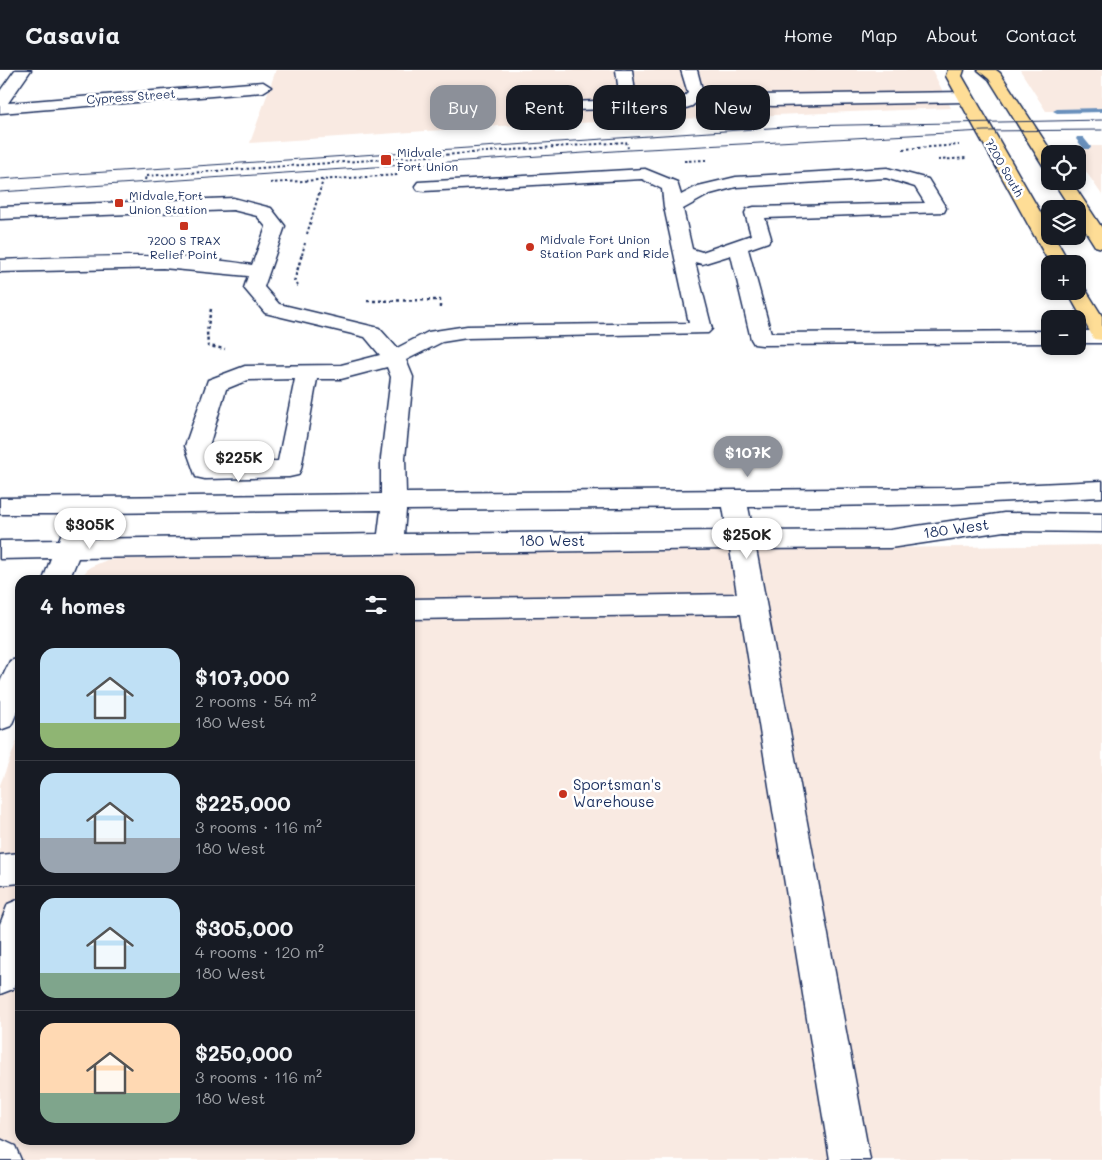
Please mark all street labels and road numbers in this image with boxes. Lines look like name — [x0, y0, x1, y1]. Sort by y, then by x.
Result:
street label: Cypress Street — [86, 85, 176, 107]
street label: 7200 South — [982, 136, 1028, 200]
street label: 180 West — [922, 514, 990, 543]
street label: 180 West — [519, 530, 585, 550]

